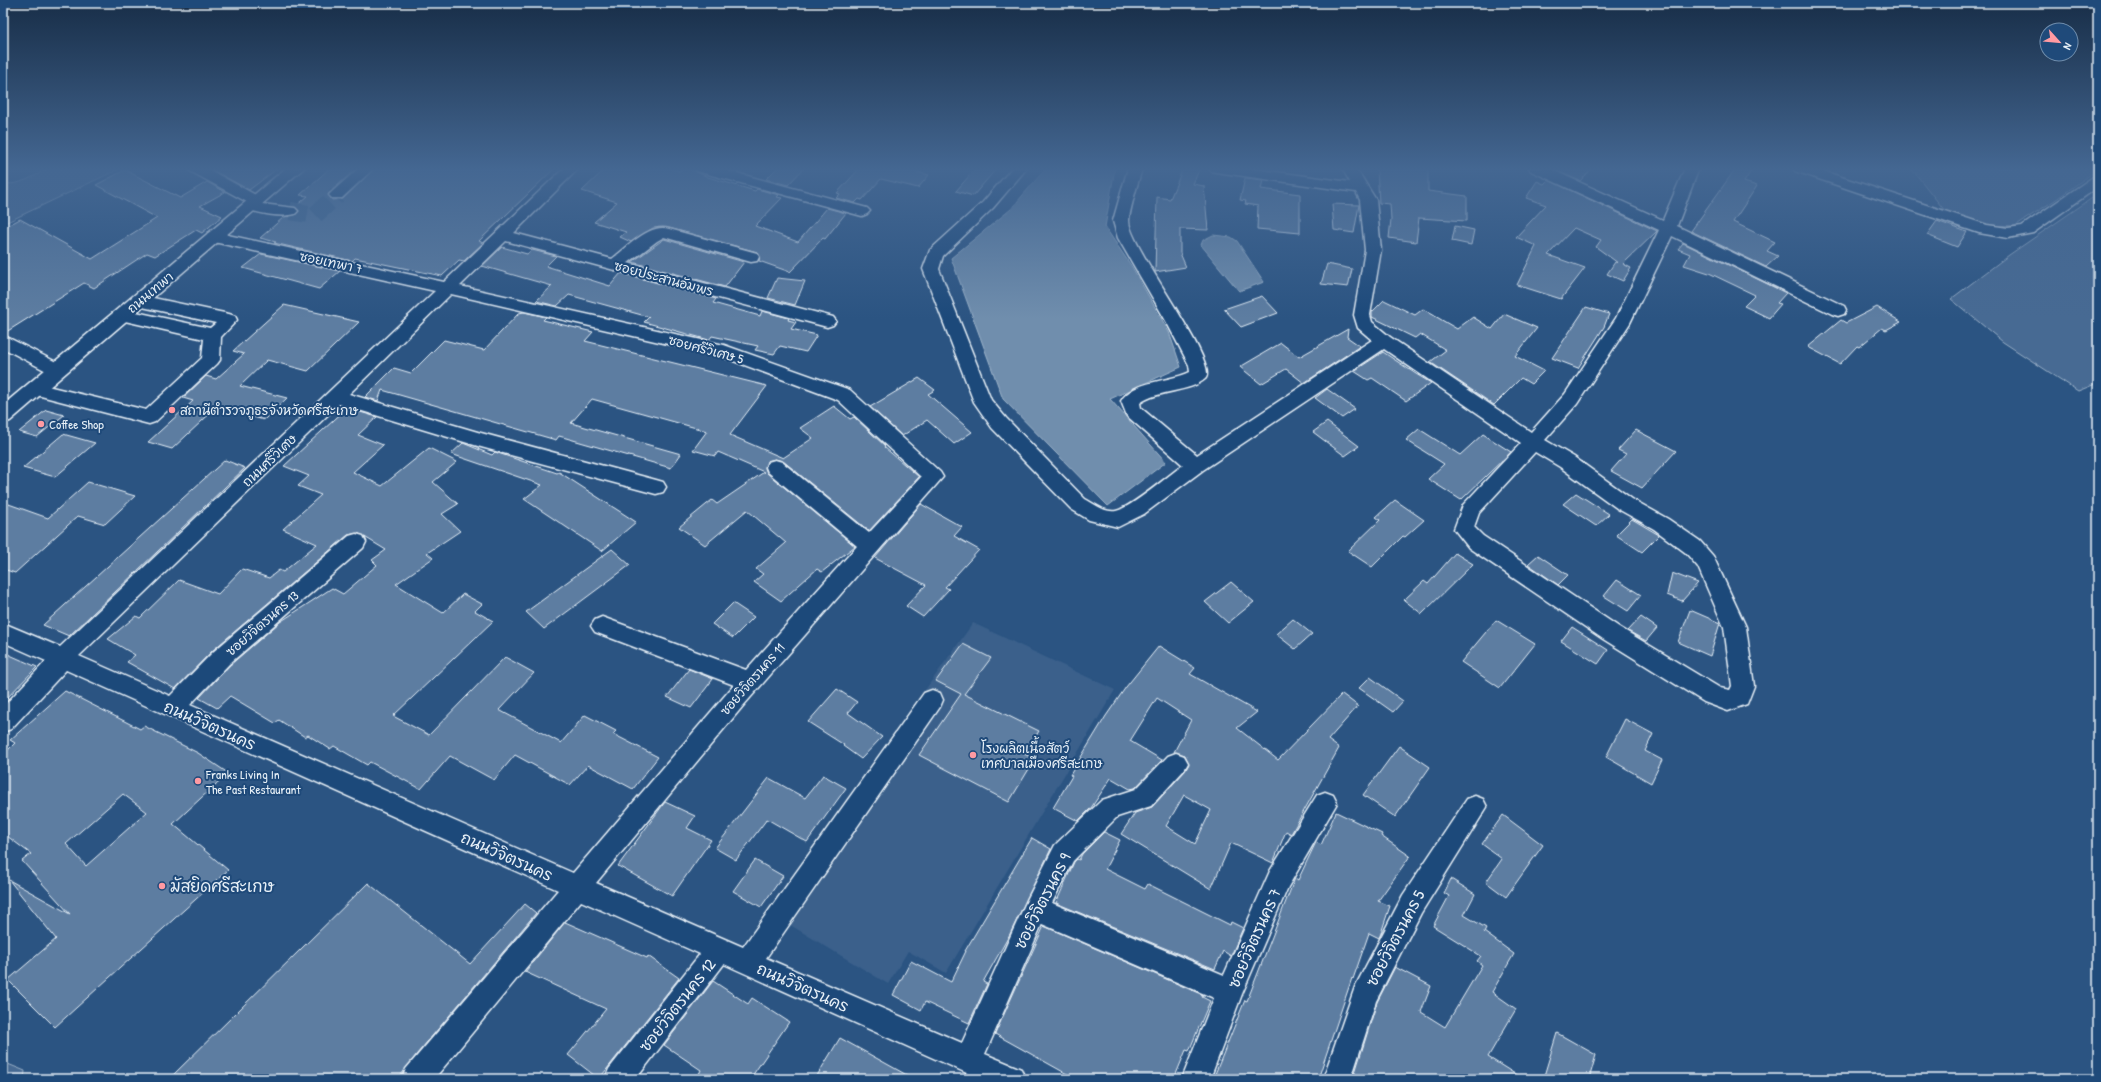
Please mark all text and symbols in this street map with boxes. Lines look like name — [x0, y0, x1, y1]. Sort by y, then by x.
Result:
north arrow — [2039, 22, 2079, 62]
text: N — [2060, 41, 2075, 52]
street label: ซอยเทพา 7 — [298, 247, 364, 277]
street label: ซอยประสานอัมพร — [612, 256, 716, 300]
street label: ถนนเทพา — [123, 267, 177, 317]
street label: ซอยศรีวิเศษ 5 — [666, 330, 746, 368]
place label: สถานีตำรวจภูธรจังหวัดศรีสะเกษ — [180, 401, 358, 420]
marker: สถานีตำรวจภูธรจังหวัดศรีสะเกษ — [167, 405, 177, 415]
place label: Coffee Shop — [49, 415, 104, 433]
marker: Coffee Shop — [36, 419, 46, 429]
street label: ถนนศรีวิเศษ — [238, 429, 300, 490]
street label: ซอยวิจิตรนคร 13 — [222, 586, 303, 660]
street label: ซอยวิจิตรนคร 11 — [716, 639, 789, 719]
street label: ถนนวิจิตรนคร — [161, 695, 259, 755]
place label: โรงผลิตเนื้อสัตว์ เทศบาลเมืองศรีสะเกษ — [981, 736, 1102, 772]
marker: โรงผลิตเนื้อสัตว์ เทศบาลเมืองศรีสะเกษ — [968, 750, 978, 760]
place label: Franks Living In The Past Restaurant — [205, 765, 301, 798]
marker: Franks Living In The Past Restaurant — [193, 776, 203, 786]
street label: ถนนวิจิตรนคร — [458, 826, 556, 886]
street label: ซอยวิจิตรนคร 9 — [1008, 849, 1076, 953]
place label: มัสยิดศรีสะเกษ — [170, 875, 275, 897]
marker: มัสยิดศรีสะเกษ — [157, 881, 167, 891]
street label: ซอยวิจิตรนคร 7 — [1222, 884, 1286, 992]
street label: ซอยวิจิตรนคร 5 — [1360, 886, 1430, 990]
street label: ซอยวิจิตรนคร 12 — [634, 953, 721, 1056]
street label: ถนนวิจิตรนคร — [754, 957, 852, 1017]

